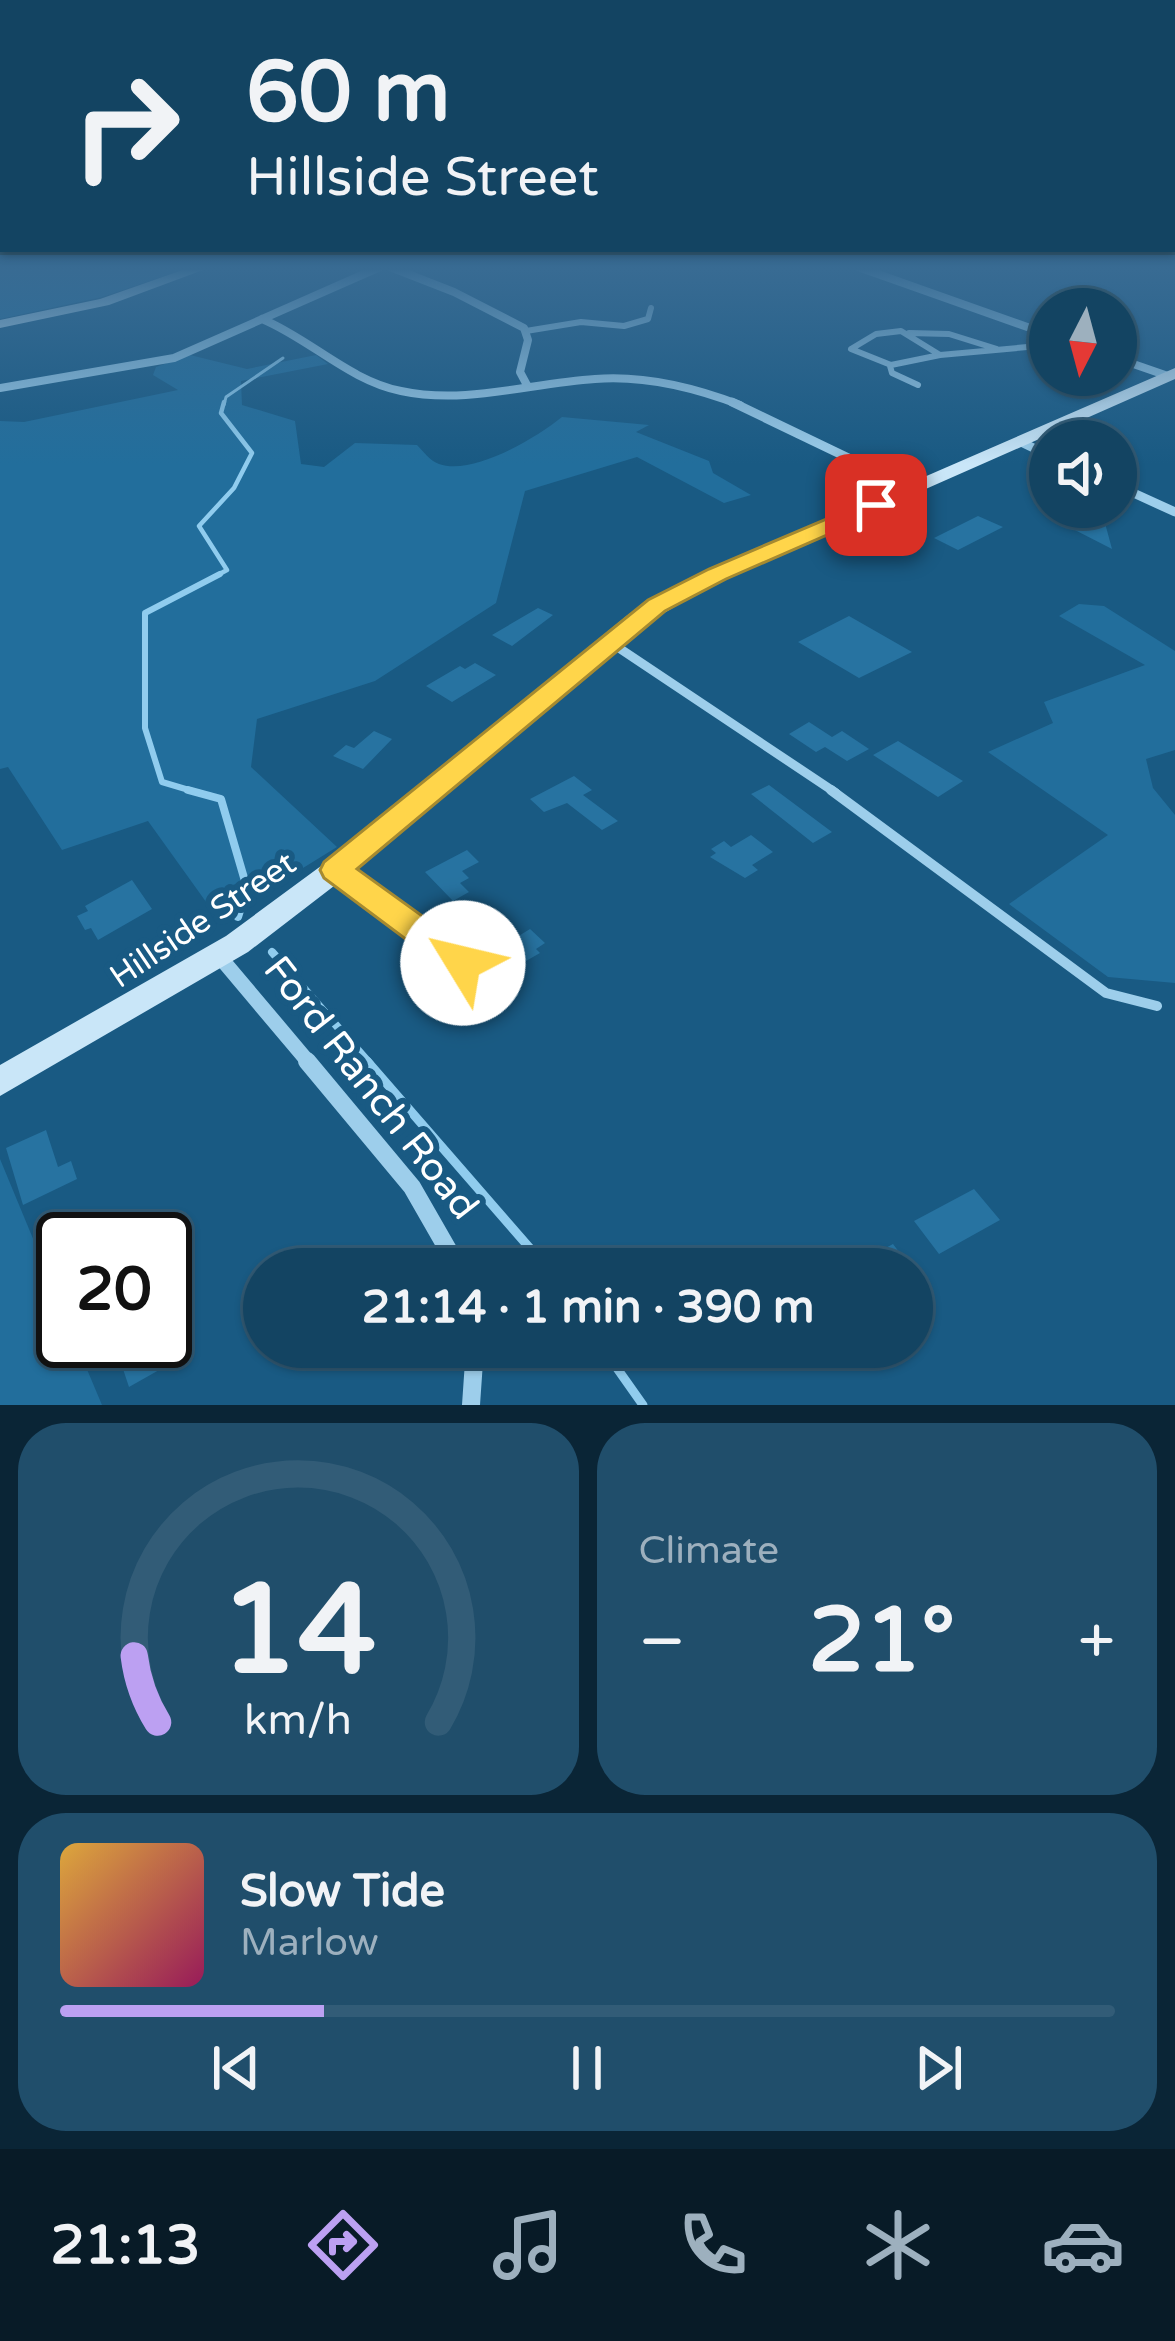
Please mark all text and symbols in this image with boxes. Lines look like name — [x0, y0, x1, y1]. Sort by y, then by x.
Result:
text: 60 m — [246, 43, 450, 144]
icon: right — [48, 48, 204, 204]
text: Hillside Street — [246, 145, 599, 210]
north arrow — [1029, 288, 1137, 396]
map controls — [1029, 288, 1137, 528]
button: sound — [1029, 420, 1137, 528]
pin — [825, 454, 927, 556]
icon: arrive — [843, 472, 909, 538]
street label: Hillside Street — [103, 844, 303, 996]
position arrow — [400, 900, 526, 1026]
street label: Ford Ranch Road — [254, 947, 488, 1229]
speed limit sign: 20 — [36, 1212, 192, 1368]
text: 21:14 · 1 min · 390 m — [362, 1281, 814, 1335]
text: Climate — [639, 1527, 779, 1574]
text: 14 — [220, 1556, 377, 1707]
text: 21° — [808, 1587, 955, 1696]
text: − — [639, 1602, 686, 1682]
text: + — [1078, 1602, 1115, 1682]
text: km/h — [244, 1695, 352, 1746]
text: Slow Tide — [240, 1865, 445, 1919]
text: Marlow — [240, 1919, 379, 1966]
icon: previous — [203, 2035, 269, 2101]
icon: pause — [554, 2035, 620, 2101]
icon: next — [906, 2035, 972, 2101]
icon: directions — [301, 2203, 385, 2287]
icon: music — [486, 2203, 570, 2287]
icon: phone — [671, 2203, 755, 2287]
icon: climate — [856, 2203, 940, 2287]
icon: car — [1041, 2203, 1125, 2287]
text: 21:13 — [50, 2213, 200, 2278]

